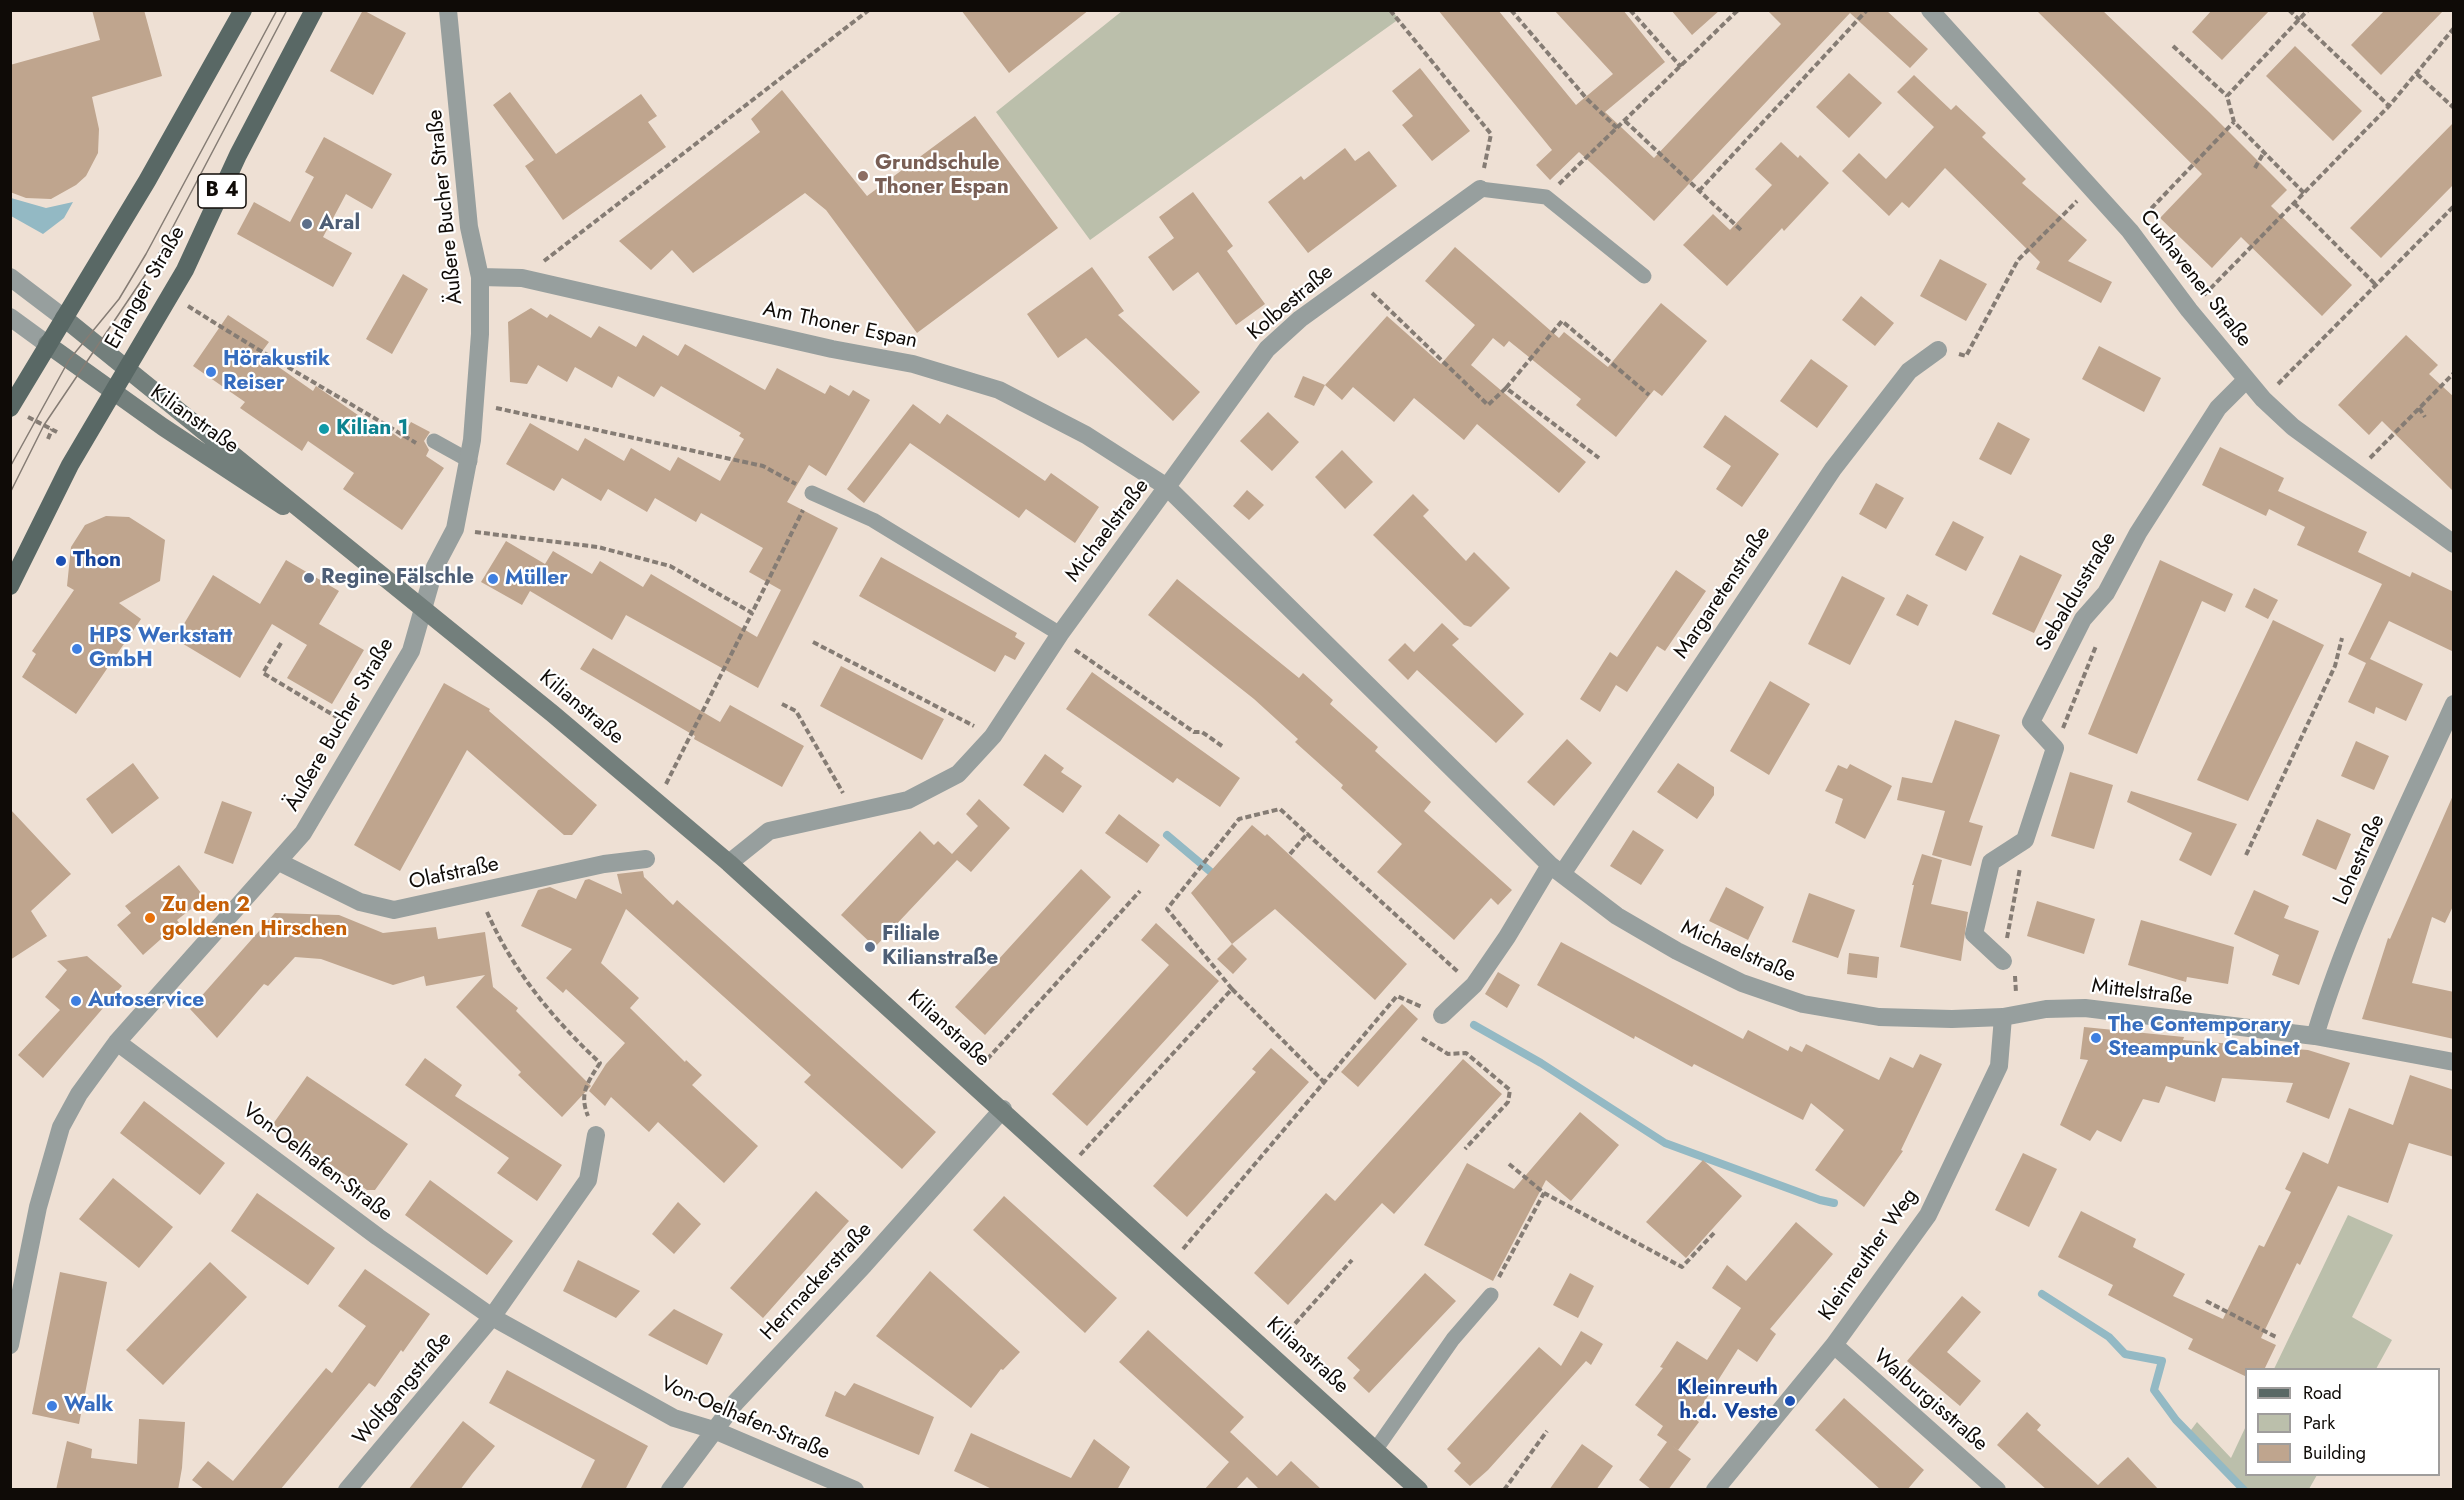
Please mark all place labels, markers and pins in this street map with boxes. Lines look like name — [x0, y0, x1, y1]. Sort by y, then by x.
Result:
place label: Grundschule Thoner Espan — [875, 151, 1009, 201]
marker: Grundschule Thoner Espan — [856, 169, 870, 183]
place label: Aral — [319, 211, 360, 237]
marker: Aral — [300, 217, 314, 231]
place label: Hörakustik Reiser — [223, 347, 330, 397]
marker: Hörakustik Reiser — [204, 365, 218, 379]
place label: Kilian 1 — [336, 416, 408, 442]
marker: Kilian 1 — [317, 422, 331, 436]
place label: Thon — [73, 548, 121, 574]
marker: Thon — [54, 554, 68, 568]
place label: Regine Fälschle — [321, 565, 474, 591]
place label: Müller — [505, 566, 568, 592]
marker: Regine Fälschle — [302, 571, 316, 585]
marker: Müller — [486, 572, 500, 586]
place label: HPS Werkstatt GmbH — [89, 624, 232, 674]
marker: HPS Werkstatt GmbH — [70, 642, 84, 656]
place label: Zu den 2 goldenen Hirschen — [162, 893, 347, 943]
marker: Zu den 2 goldenen Hirschen — [143, 911, 157, 925]
place label: Filiale Kilianstraße — [882, 922, 998, 972]
marker: Filiale Kilianstraße — [863, 940, 877, 954]
place label: Autoservice — [88, 988, 204, 1014]
marker: Autoservice — [69, 994, 83, 1008]
place label: The Contemporary Steampunk Cabinet — [2108, 1013, 2299, 1063]
marker: The Contemporary Steampunk Cabinet — [2089, 1031, 2103, 1045]
place label: Kleinreuth h.d. Veste — [1677, 1376, 1778, 1426]
place label: Walk — [64, 1393, 113, 1419]
marker: Kleinreuth h.d. Veste — [1783, 1394, 1797, 1408]
marker: Walk — [45, 1399, 59, 1413]

